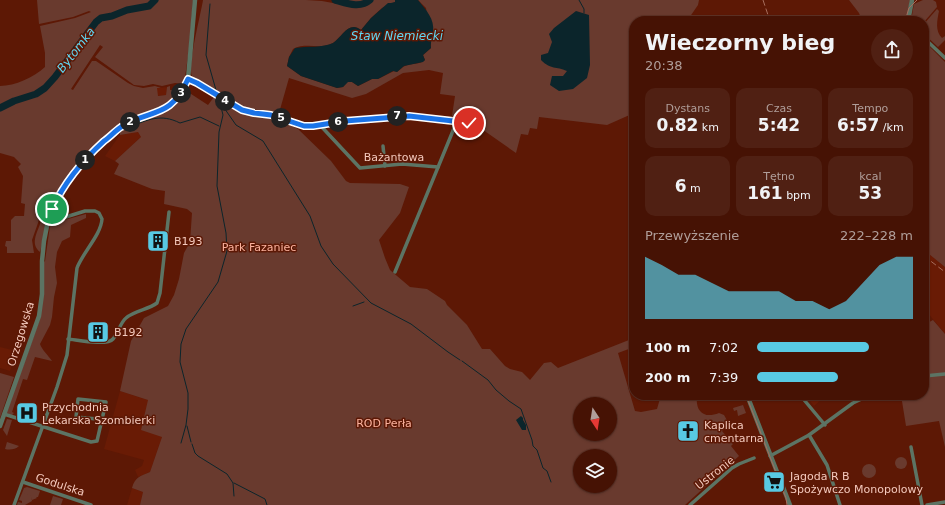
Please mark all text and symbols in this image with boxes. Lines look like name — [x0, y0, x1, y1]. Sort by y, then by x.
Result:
water label: Bytomka — [54, 25, 98, 75]
water label: Staw Niemiecki — [351, 29, 444, 43]
button: share — [871, 29, 913, 71]
text: Wieczorny bieg — [645, 30, 835, 55]
text: 20:38 — [645, 58, 682, 73]
pin: 3 — [171, 83, 191, 103]
text: 3 — [177, 86, 185, 99]
pin: 4 — [215, 91, 235, 111]
text: 4 — [221, 94, 229, 107]
text: Dystans — [665, 102, 710, 115]
text: Czas — [766, 102, 792, 115]
text: Tempo — [852, 102, 888, 115]
pin: 7 — [387, 106, 407, 126]
pin — [452, 106, 486, 140]
pin: 5 — [271, 108, 291, 128]
text: 7 — [393, 109, 401, 122]
text: 5 — [277, 111, 285, 124]
pin: 2 — [120, 112, 140, 132]
pin: 6 — [328, 112, 348, 132]
icon: check — [458, 112, 480, 134]
text: 2 — [126, 115, 134, 128]
text: 6 — [334, 115, 342, 128]
text: 0.82 — [656, 115, 698, 135]
text: 5:42 — [758, 115, 800, 135]
text: 6:57 — [837, 115, 879, 135]
text: km — [698, 121, 719, 134]
text: /km — [879, 121, 904, 134]
pin: 1 — [75, 150, 95, 170]
street label: Bażantowa — [364, 151, 424, 164]
text: 1 — [81, 153, 89, 166]
text: Tętno — [763, 170, 795, 183]
text: kcal — [859, 170, 881, 183]
text: 6 — [675, 176, 686, 196]
text: m — [686, 182, 701, 195]
text: 161 — [747, 183, 783, 203]
text: 53 — [858, 183, 882, 203]
text: bpm — [783, 189, 811, 202]
pin — [35, 192, 69, 226]
icon: arrive — [41, 198, 63, 220]
building icon: B193 — [145, 228, 171, 254]
text: Przewyższenie — [645, 228, 739, 243]
text: 222–228 m — [840, 228, 913, 243]
place label: B193 — [174, 235, 203, 248]
park label: Park Fazaniec — [222, 241, 296, 254]
street label: Orzegowska — [5, 300, 37, 368]
building icon: B192 — [85, 319, 111, 345]
place label: B192 — [114, 326, 143, 339]
text: 100 m — [645, 340, 690, 355]
text: 7:02 — [709, 340, 738, 355]
text: 200 m — [645, 370, 690, 385]
text: 7:39 — [709, 370, 738, 385]
north arrow — [573, 397, 617, 441]
map controls — [573, 397, 617, 493]
hospital icon: Przychodnia Lekarska Szombierki — [14, 400, 40, 426]
place label: Przychodnia Lekarska Szombierki — [42, 401, 155, 427]
park label: ROD Perła — [356, 417, 412, 430]
church icon: Kaplica cmentarna — [675, 418, 701, 444]
place label: Kaplica cmentarna — [704, 419, 764, 445]
button: layers — [573, 449, 617, 493]
street label: Ustronie — [693, 454, 737, 492]
supermarket icon: Jagoda R B Spożywczo Monopolowy — [761, 469, 787, 495]
place label: Jagoda R B Spożywczo Monopolowy — [789, 470, 923, 496]
street label: Godulska — [34, 471, 86, 499]

